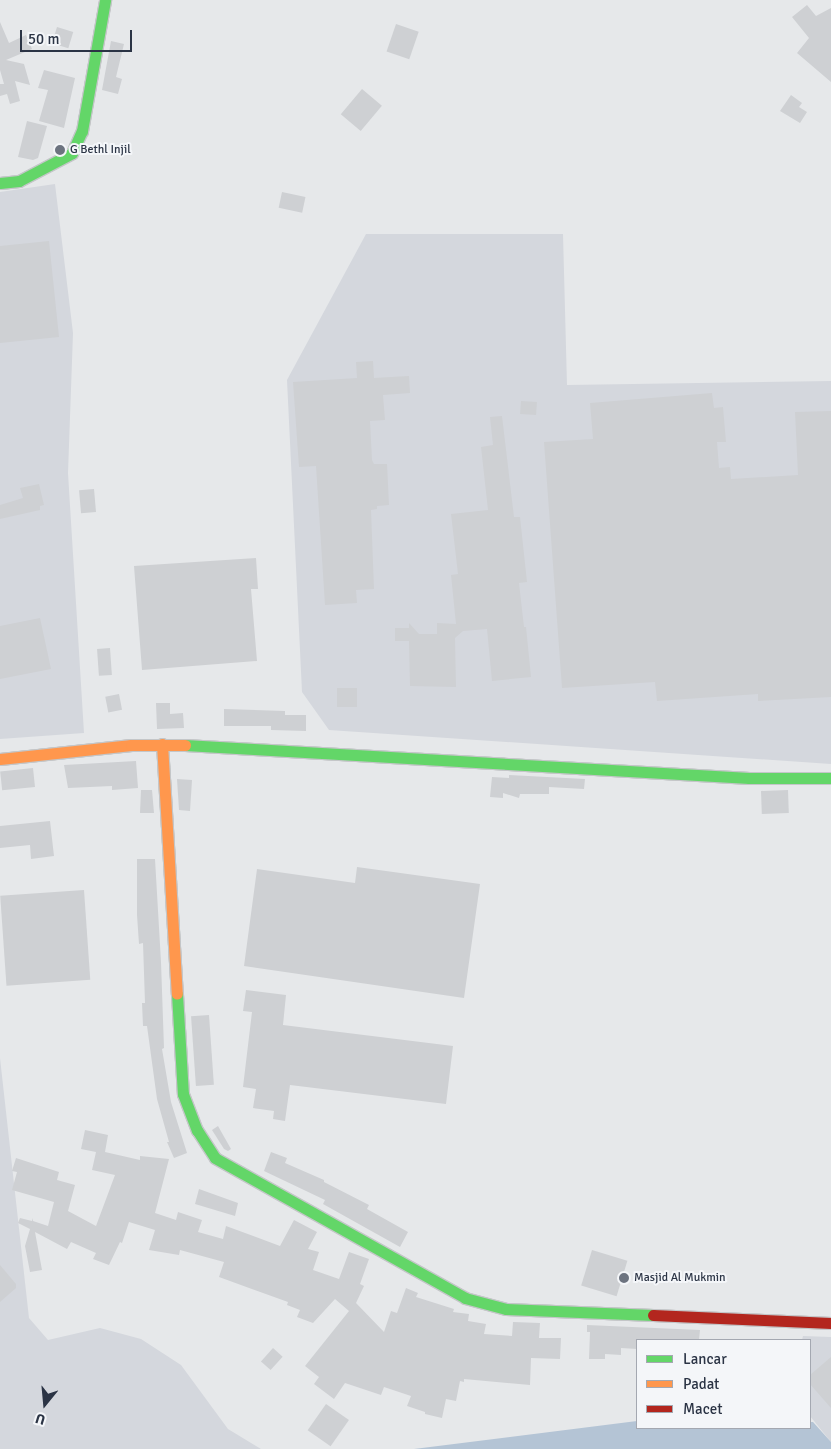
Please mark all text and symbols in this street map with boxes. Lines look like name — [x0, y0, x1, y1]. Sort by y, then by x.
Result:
scale bar — [22, 20, 135, 52]
text: 50 m — [28, 30, 59, 48]
place label: G Bethl Injil — [70, 143, 131, 157]
marker: G Bethl Injil — [54, 144, 66, 156]
place label: Masjid Al Mukmin — [634, 1271, 726, 1285]
marker: Masjid Al Mukmin — [618, 1272, 630, 1284]
legend — [636, 1339, 811, 1429]
text: Lancar — [683, 1350, 727, 1368]
text: Padat — [683, 1375, 719, 1393]
north arrow — [20, 1379, 70, 1429]
text: Macet — [683, 1400, 722, 1418]
text: U — [33, 1409, 47, 1428]

